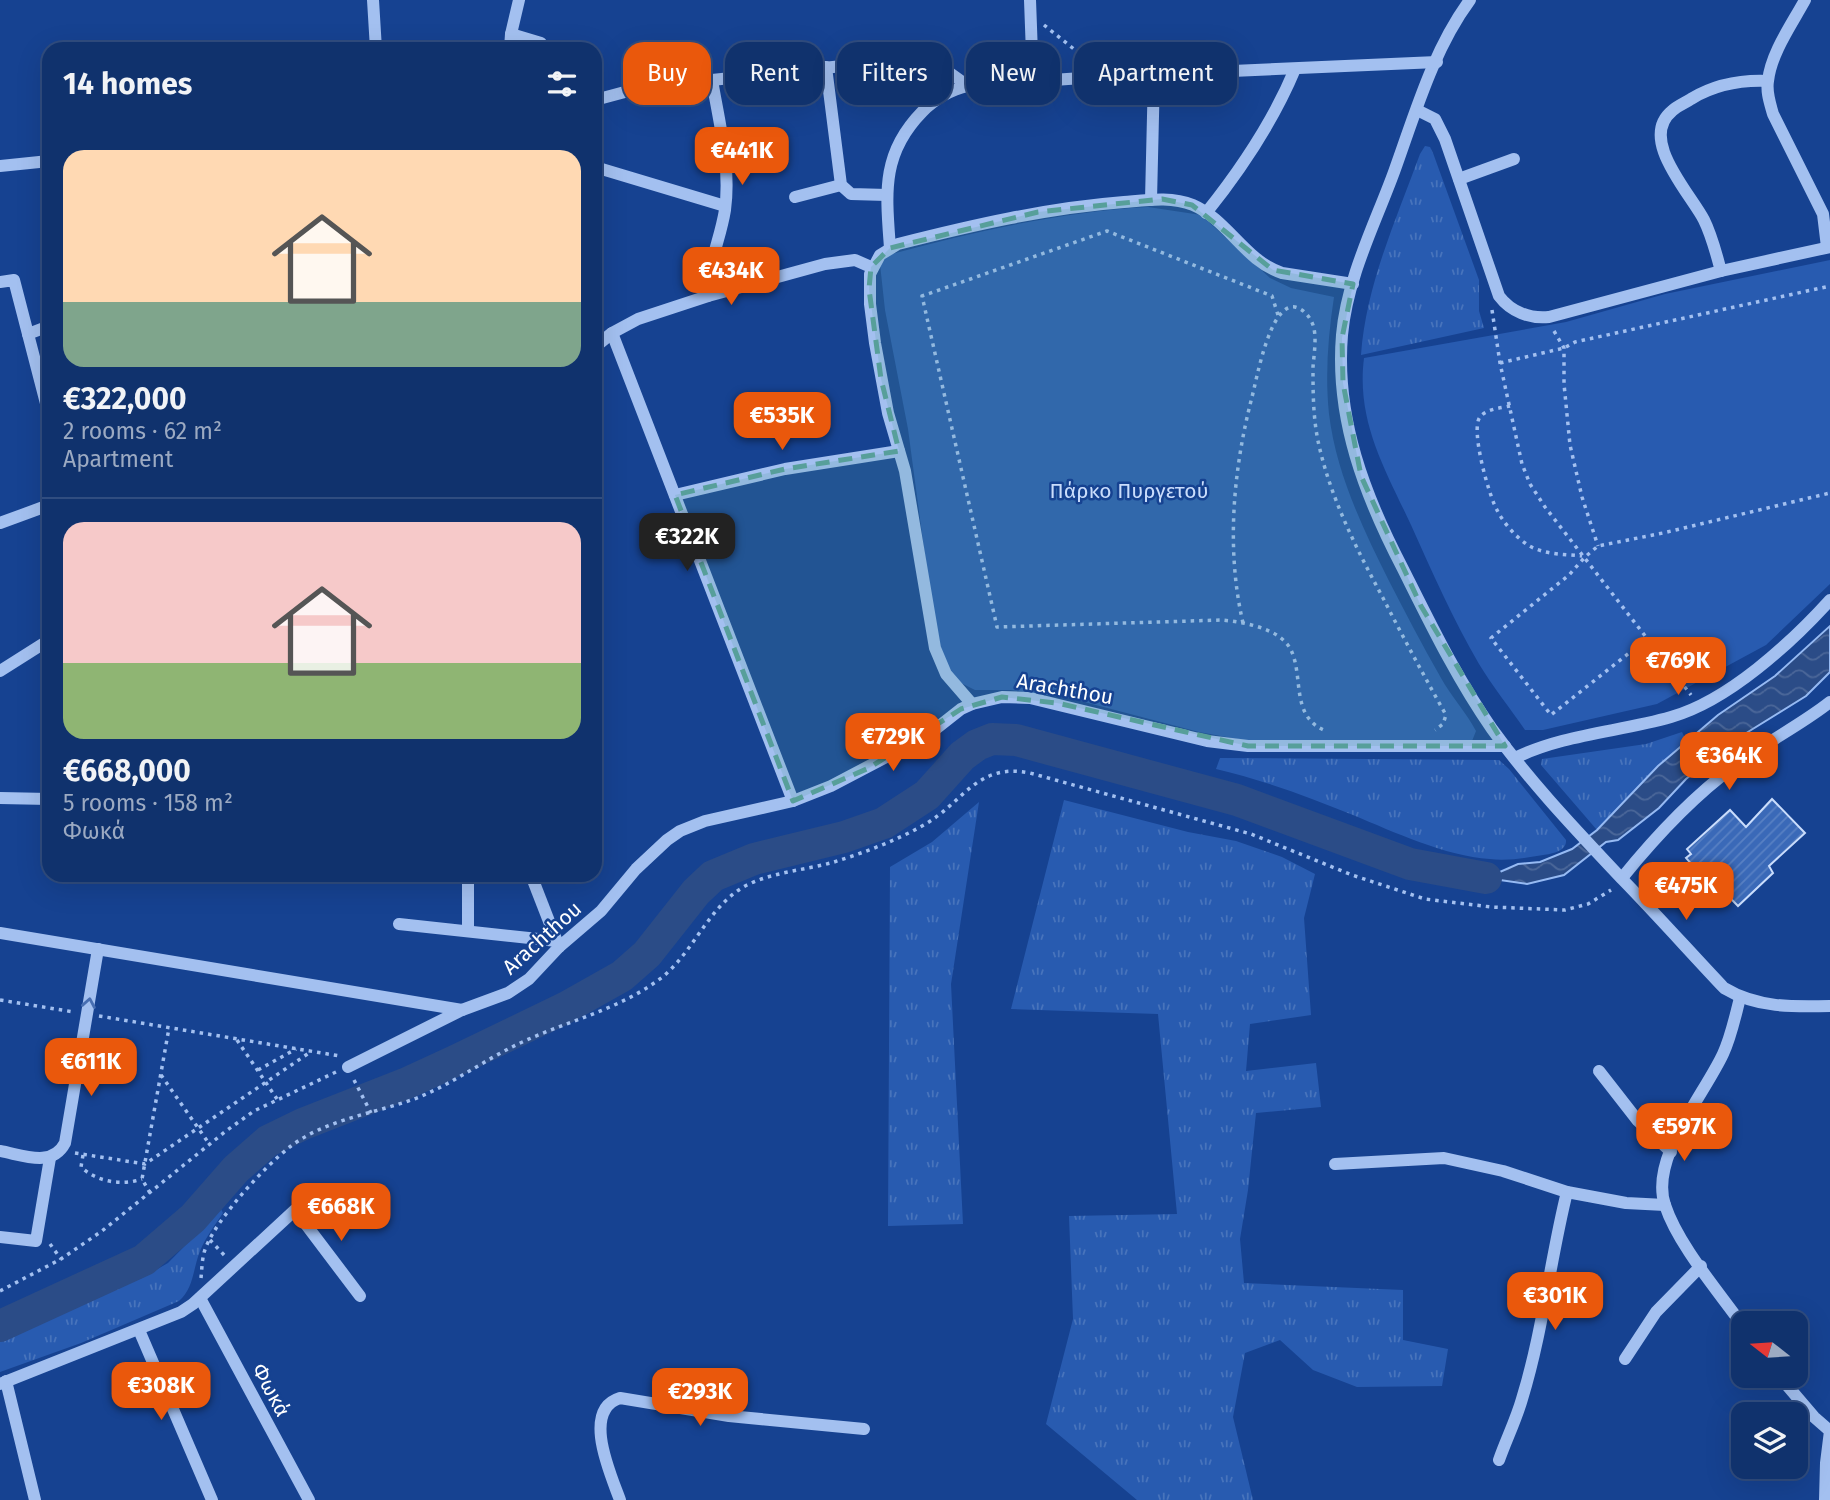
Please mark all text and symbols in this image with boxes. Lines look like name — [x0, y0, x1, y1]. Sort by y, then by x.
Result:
chip: Buy — [623, 42, 711, 105]
chip: Rent — [725, 42, 823, 105]
chip: Filters — [837, 42, 952, 105]
chip: New — [966, 42, 1060, 105]
chip: Apartment — [1074, 42, 1237, 105]
icon: filters — [543, 65, 581, 103]
text: 14 homes — [63, 66, 192, 102]
pin: €441K — [693, 128, 791, 187]
text: €441K — [711, 136, 773, 164]
icon: home — [259, 196, 385, 322]
pin: €434K — [682, 247, 780, 307]
text: €434K — [699, 256, 763, 284]
text: €322,000 — [63, 381, 186, 417]
pin: €535K — [733, 392, 831, 452]
text: €535K — [750, 401, 814, 429]
text: 2 rooms · 62 m² — [63, 417, 222, 445]
text: Apartment — [63, 445, 173, 473]
park label: Πάρκο Πυργετού — [1050, 478, 1208, 504]
pin: €322K — [638, 514, 736, 573]
text: €322K — [655, 522, 719, 550]
icon: home — [259, 568, 385, 694]
pin: €769K — [1629, 638, 1727, 697]
text: €769K — [1646, 646, 1710, 674]
street label: Arachthou — [1015, 668, 1115, 710]
pin: €729K — [844, 714, 942, 773]
text: €729K — [861, 722, 925, 750]
pin: €364K — [1680, 732, 1778, 792]
text: €364K — [1696, 741, 1762, 769]
text: €668,000 — [63, 753, 191, 789]
text: 5 rooms · 158 m² — [63, 789, 233, 817]
text: Φωκά — [63, 817, 125, 845]
pin: €475K — [1637, 862, 1735, 922]
text: €475K — [1655, 871, 1717, 899]
street label: Arachthou — [497, 896, 587, 980]
one-way arrow — [81, 997, 96, 1009]
pin: €611K — [42, 1038, 140, 1098]
text: €611K — [61, 1047, 121, 1075]
pin: €597K — [1635, 1104, 1733, 1163]
text: €597K — [1652, 1112, 1716, 1140]
pin: €668K — [292, 1184, 390, 1243]
text: €668K — [308, 1192, 375, 1220]
pin: €301K — [1506, 1272, 1604, 1332]
text: €301K — [1523, 1281, 1587, 1309]
north arrow — [1731, 1311, 1808, 1388]
map controls — [1731, 1311, 1808, 1479]
street label: Φωκά — [246, 1359, 296, 1421]
pin: €308K — [112, 1362, 210, 1422]
pin: €293K — [651, 1368, 749, 1428]
text: €308K — [128, 1371, 194, 1399]
text: €293K — [668, 1377, 732, 1405]
button: layers — [1731, 1402, 1808, 1479]

